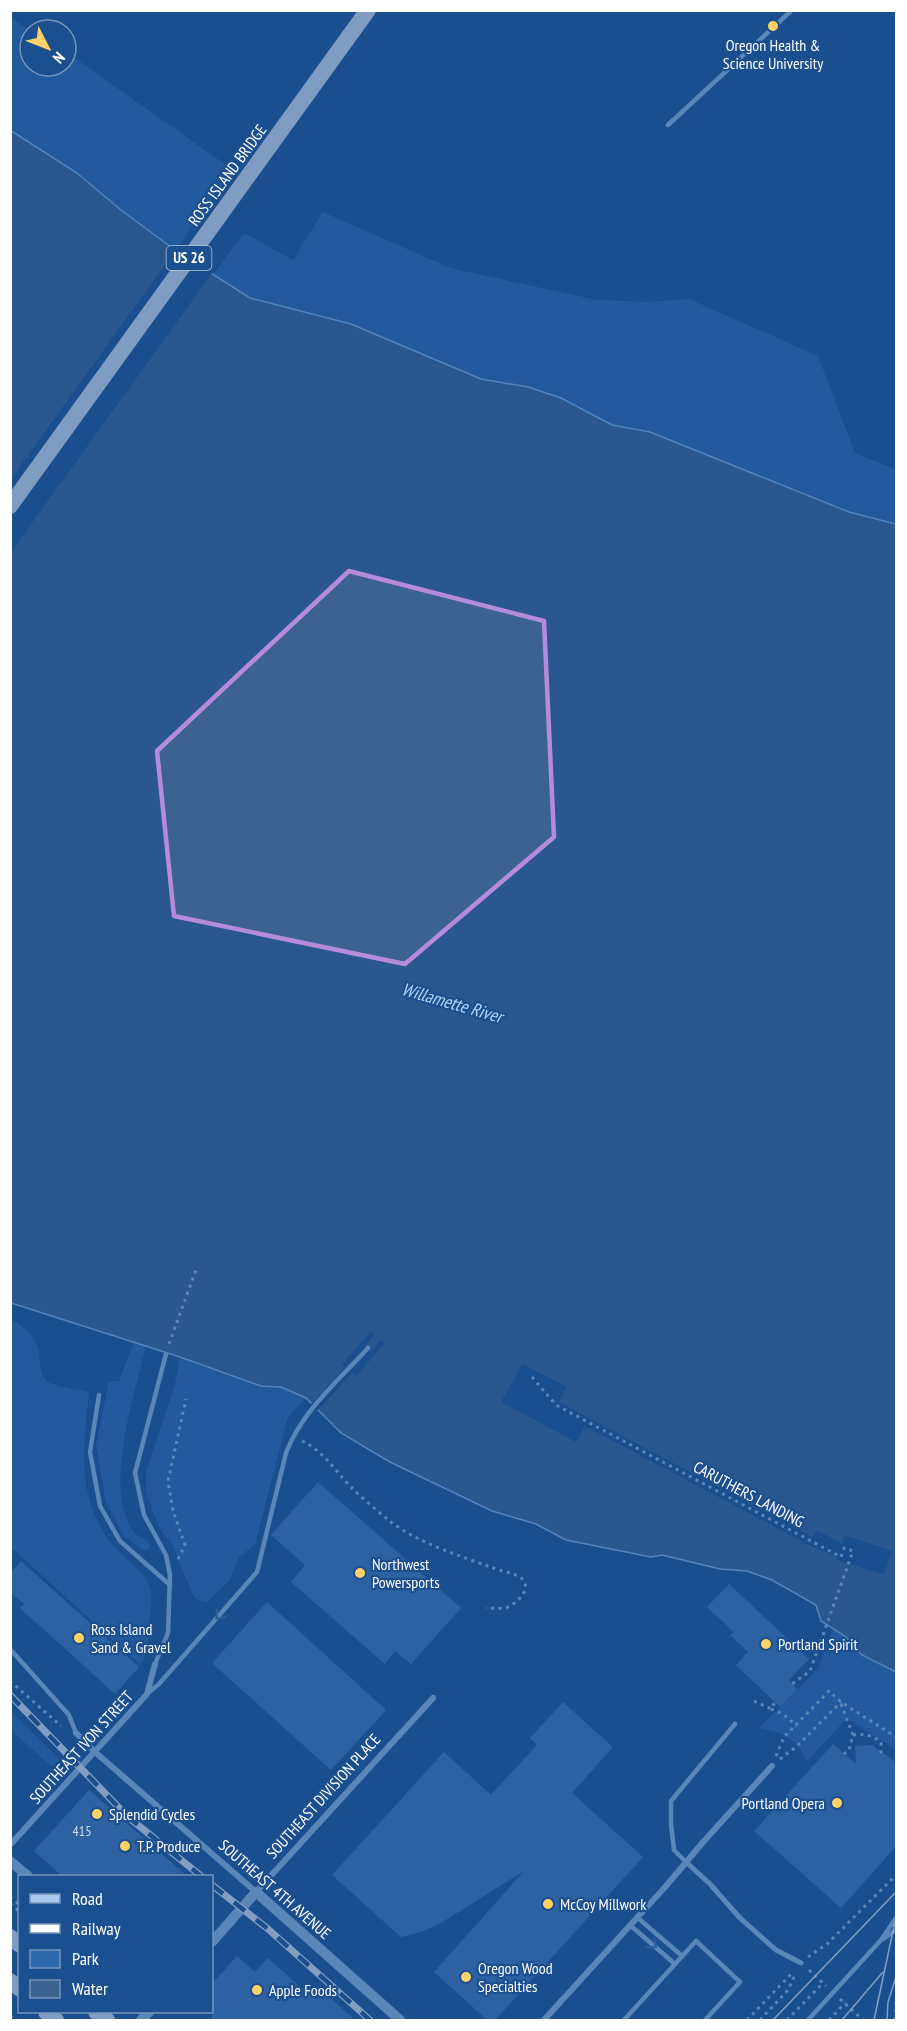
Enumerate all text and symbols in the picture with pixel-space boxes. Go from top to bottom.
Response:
north arrow [18,18,78,78]
marker: Oregon Health & Science University [766,19,780,33]
place label: Oregon Health & Science University [723,35,823,73]
text: N [49,48,69,68]
street label: ROSS ISLAND BRIDGE [184,120,271,230]
road number: US 26 [166,246,212,270]
water label: Willamette River [399,977,508,1029]
street label: CARUTHERS LANDING [690,1456,808,1532]
place label: Northwest Powersports [372,1554,440,1592]
marker: Northwest Powersports [353,1566,367,1580]
one-way arrow [215,1609,226,1620]
place label: Ross Island Sand & Gravel [91,1619,171,1657]
marker: Ross Island Sand & Gravel [72,1631,86,1645]
place label: Portland Spirit [778,1634,858,1654]
marker: Portland Spirit [759,1637,773,1651]
street label: SOUTHEAST IVON STREET [25,1686,137,1808]
street label: SOUTHEAST DIVISION PLACE [262,1729,384,1863]
place label: Portland Opera [742,1793,825,1813]
marker: Portland Opera [830,1796,844,1810]
place label: Splendid Cycles [109,1804,195,1824]
marker: Splendid Cycles [90,1807,104,1821]
house number: 415 [73,1822,91,1840]
street label: SOUTHEAST 4TH AVENUE [215,1835,335,1943]
place label: T.P. Produce [137,1836,200,1856]
marker: T.P. Produce [118,1839,132,1853]
legend [18,1875,213,2013]
text: Road [72,1887,103,1910]
place label: McCoy Millwork [560,1894,647,1914]
marker: McCoy Millwork [541,1897,555,1911]
text: Railway [72,1917,121,1940]
one-way arrow [646,1938,657,1949]
text: Park [72,1947,99,1970]
place label: Oregon Wood Specialties [478,1958,553,1996]
marker: Oregon Wood Specialties [459,1970,473,1984]
text: Water [72,1977,108,2000]
place label: Apple Foods [269,1980,337,2000]
marker: Apple Foods [250,1983,264,1997]

